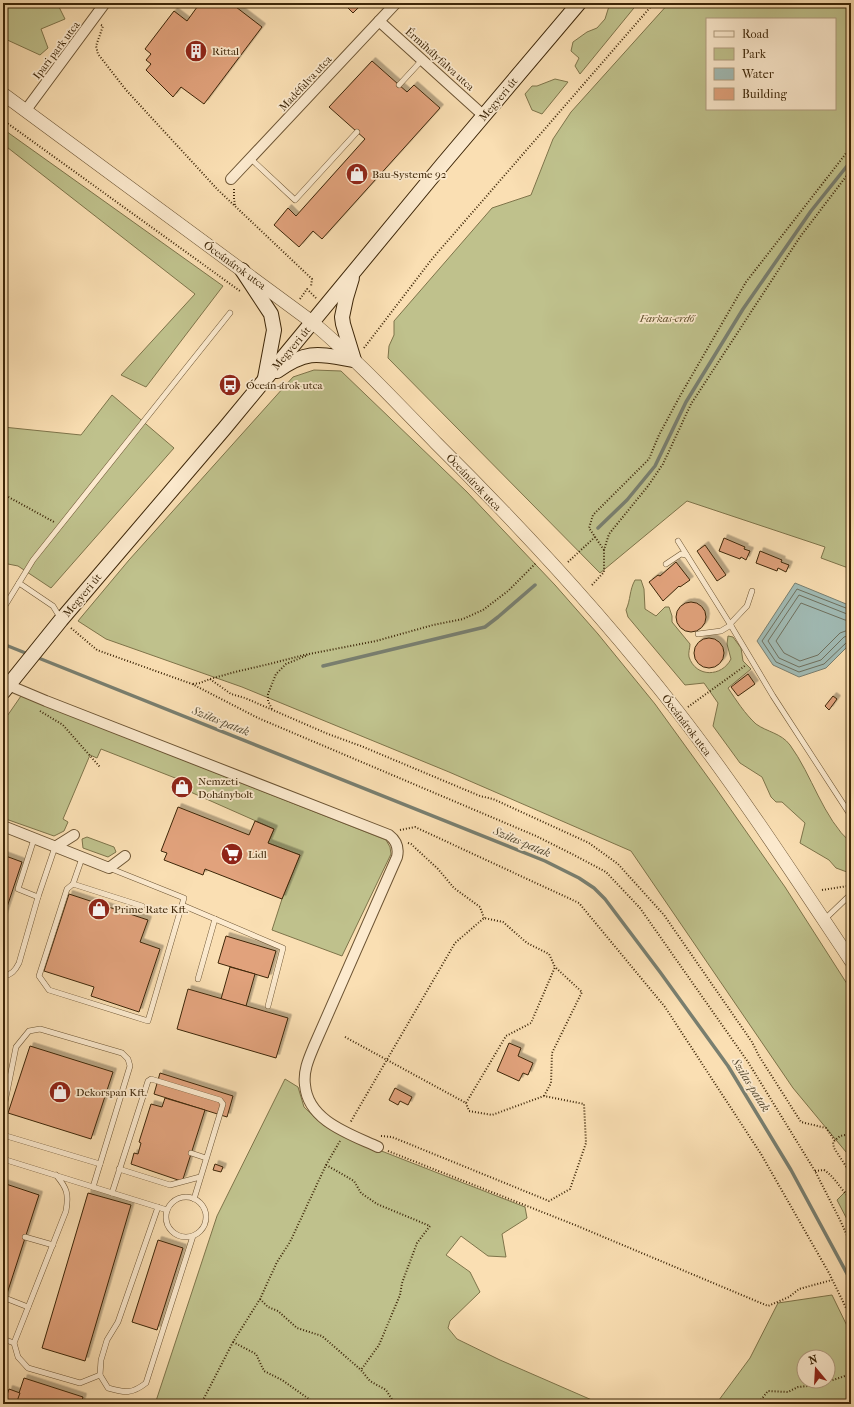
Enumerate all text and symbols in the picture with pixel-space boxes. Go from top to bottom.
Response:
street label: Ipari park utca [30,18,83,82]
legend [706,18,836,110]
street label: Érmihályfalva utca [403,25,477,94]
text: Road [742,27,769,41]
building icon: Rittal [183,38,209,64]
place label: Rittal [212,45,239,58]
text: Park [742,47,767,61]
street label: Madéfalva utca [276,52,335,114]
text: Water [741,67,775,81]
street label: Megyeri út [476,75,520,124]
text: Building [742,87,787,101]
shop icon: Bau-Systeme 92 [344,161,370,187]
place label: Bau-Systeme 92 [372,168,447,181]
street label: Óceánárok utca [201,238,269,293]
park label: Farkas-erdő [639,312,697,325]
street label: Megyeri út [269,324,313,373]
bus stop icon: Óceán-árok utca [217,372,243,398]
place label: Óceán-árok utca [246,379,324,392]
street label: Óceánárok utca [443,451,505,514]
street label: Megyeri út [60,571,104,620]
street label: Óceánárok utca [659,692,715,759]
water label: Szilas-patak [189,703,252,739]
shop icon: Nemzeti Dohánybolt [169,774,195,800]
place label: Nemzeti Dohánybolt [198,775,253,801]
water label: Szilas-patak [490,823,553,860]
supermarket icon: Lidl [219,841,245,867]
place label: Lidl [248,848,267,861]
shop icon: Prime Rate Kft. [86,896,112,922]
place label: Prime Rate Kft. [114,903,188,916]
water label: Szilas-patak [728,1055,773,1115]
shop icon: Dekorspan Kft. [47,1079,73,1105]
place label: Dekorspan Kft. [76,1086,147,1099]
north arrow [796,1349,836,1389]
text: N [807,1352,820,1367]

